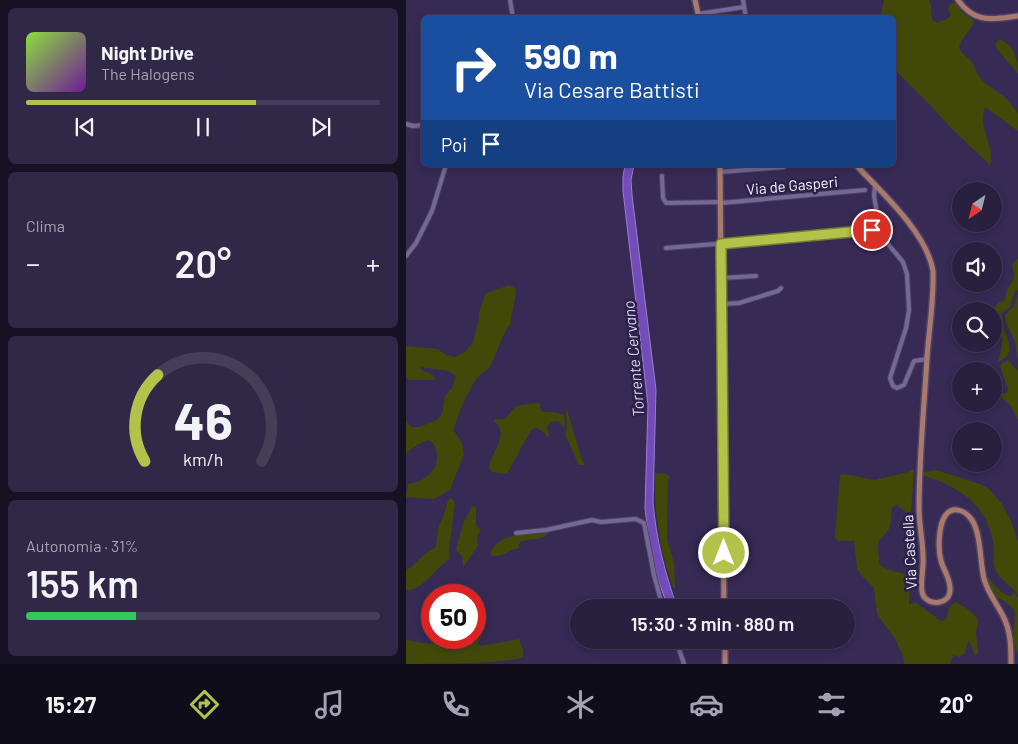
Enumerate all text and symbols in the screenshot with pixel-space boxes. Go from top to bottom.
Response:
text: 590 m [524,34,618,76]
icon: right [441,35,506,100]
text: Night Drive [101,41,194,64]
text: The Halogens [101,64,195,83]
text: Via Cesare Battisti [524,76,700,102]
icon: previous [71,113,99,141]
icon: pause [189,113,217,141]
icon: next [307,113,335,141]
icon: arrive [477,130,505,158]
text: Poi [441,133,467,156]
street label: Via de Gasperi [745,172,839,198]
north arrow [952,182,1002,232]
map controls [952,182,1002,472]
pin [851,209,893,251]
text: Clima [26,216,65,235]
icon: arrive [858,216,886,244]
text: 20° [175,240,231,286]
button: sound [952,242,1002,292]
text: − [26,246,40,280]
text: + [366,246,380,280]
water label: Torrente Cervano [618,300,648,418]
button: search [952,302,1002,352]
button: + [952,362,1002,412]
text: 46 [173,388,233,450]
button: − [952,422,1002,472]
text: km/h [183,448,223,470]
street label: Via Castella [898,514,920,590]
position arrow [697,526,749,578]
text: Autonomia · 31% [26,536,138,555]
text: 155 km [26,560,139,606]
speed limit sign: 50 [421,584,486,649]
text: 15:30 · 3 min · 880 m [631,612,794,635]
icon: directions [187,687,222,722]
icon: music [312,687,347,722]
icon: phone [438,687,473,722]
icon: climate [563,687,598,722]
icon: car [689,687,724,722]
icon: filters [814,687,849,722]
text: 15:27 [45,691,96,717]
text: 20° [940,691,973,717]

